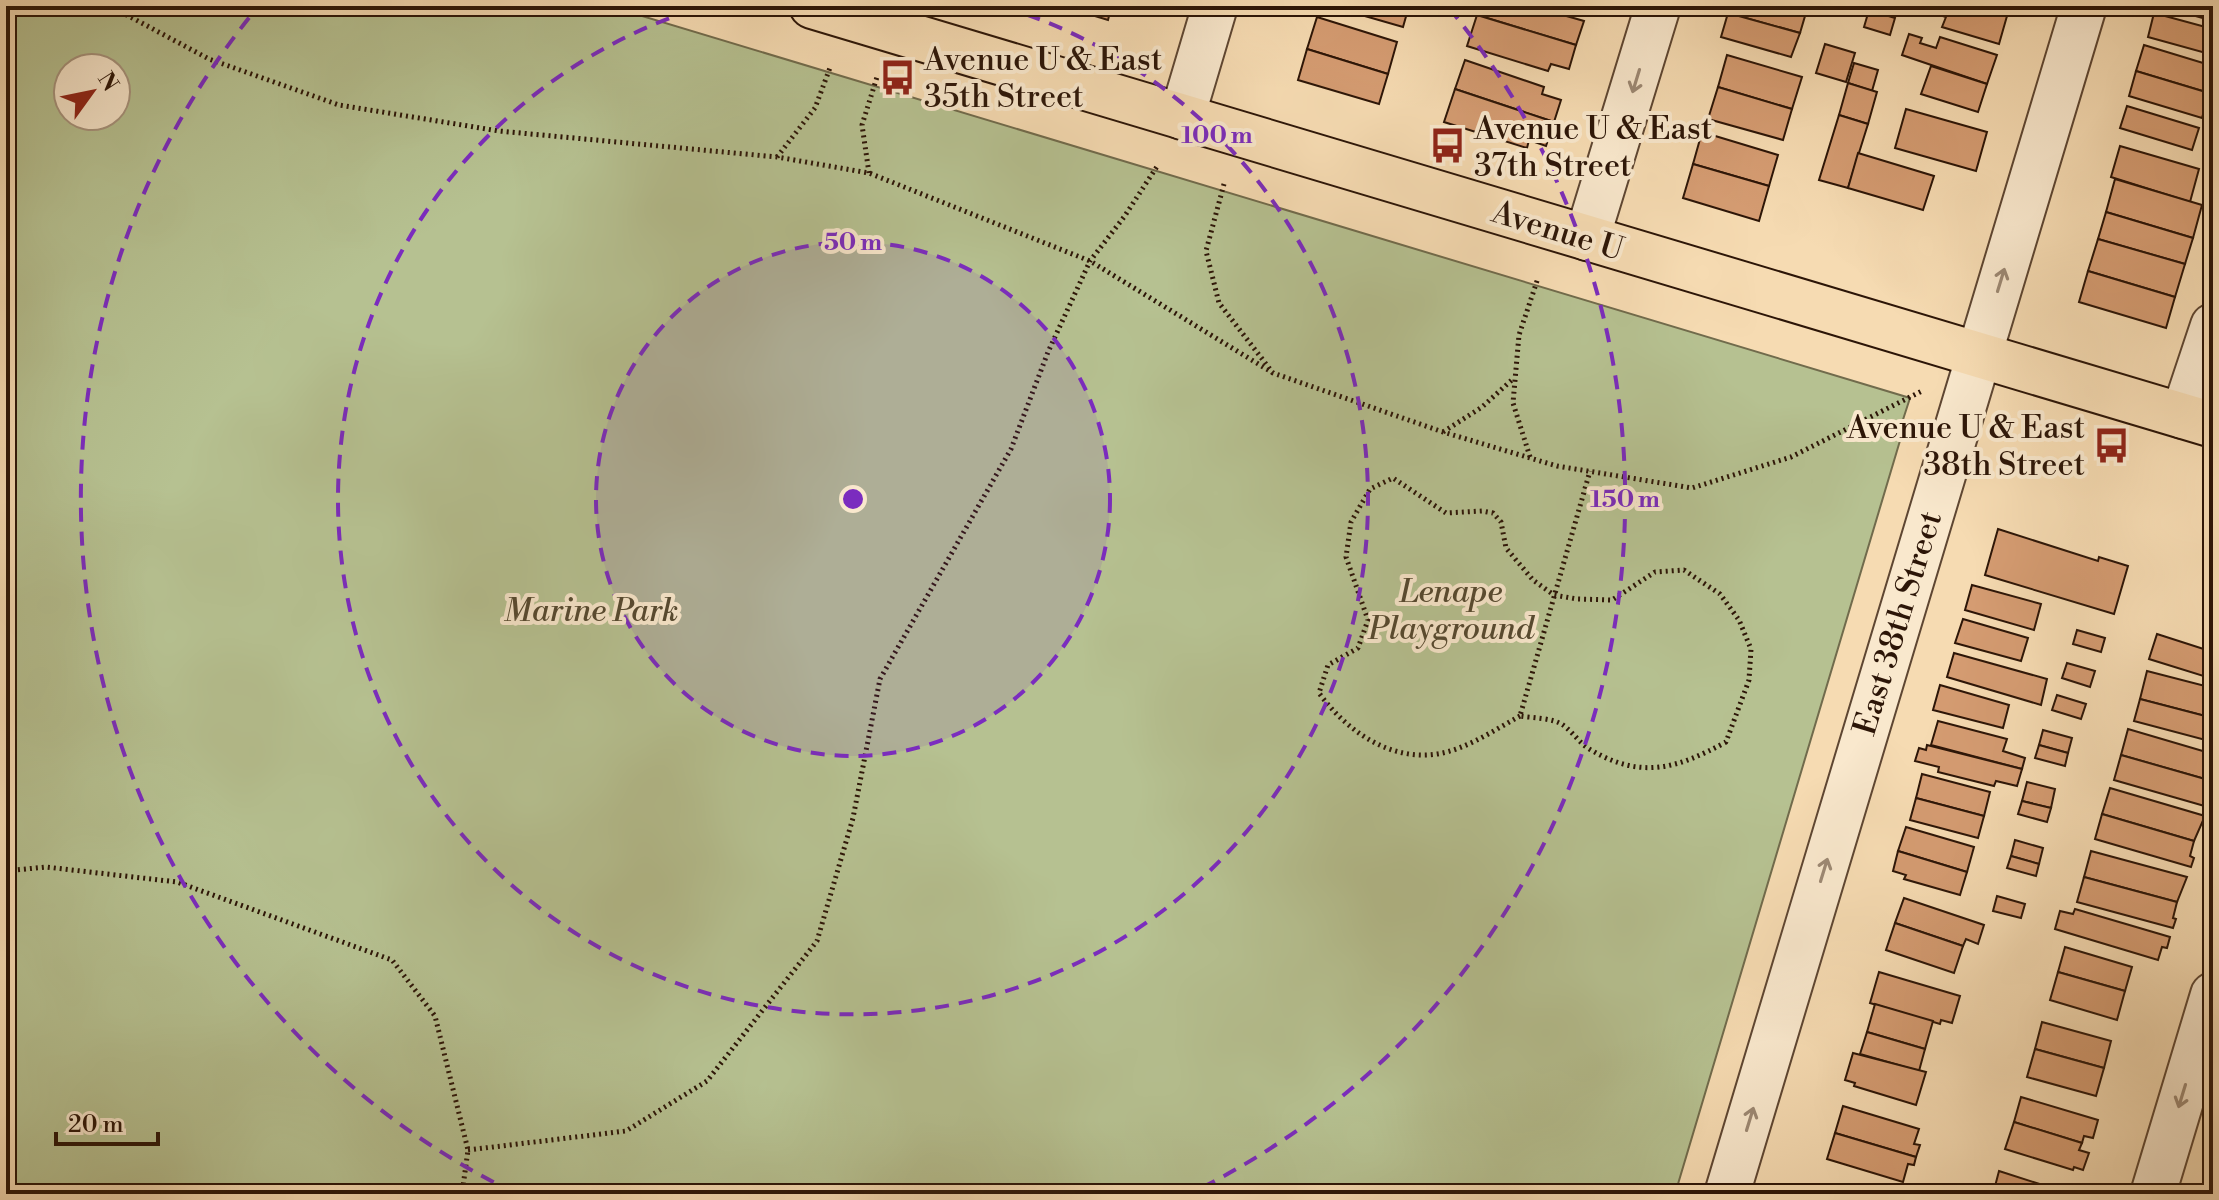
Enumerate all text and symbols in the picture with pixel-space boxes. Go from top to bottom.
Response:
place label: Avenue U & East 35th Street [923,40,1162,117]
north arrow [52,52,132,132]
bus stop icon: Avenue U & East 35th Street [879,58,917,96]
text: N [91,67,124,97]
one-way arrow [1628,67,1643,93]
place label: Avenue U & East 37th Street [1473,109,1712,186]
text: 100 m [1181,121,1253,151]
bus stop icon: Avenue U & East 37th Street [1429,127,1467,165]
street label: Avenue U [1486,192,1629,270]
text: 50 m [824,228,882,258]
one-way arrow [1994,268,2009,294]
place label: Avenue U & East 38th Street [1846,408,2085,485]
bus stop icon: Avenue U & East 38th Street [2092,426,2130,464]
centre of rings [839,485,867,513]
text: 150 m [1590,485,1660,515]
street label: East 38th Street [1845,506,1951,740]
park label: Lenape Playground [1367,572,1536,649]
park label: Marine Park [504,591,678,631]
one-way arrow [1818,858,1832,883]
one-way arrow [2174,1083,2189,1109]
scale bar [56,1096,158,1146]
one-way arrow [1743,1107,1758,1133]
text: 20 m [68,1110,124,1140]

